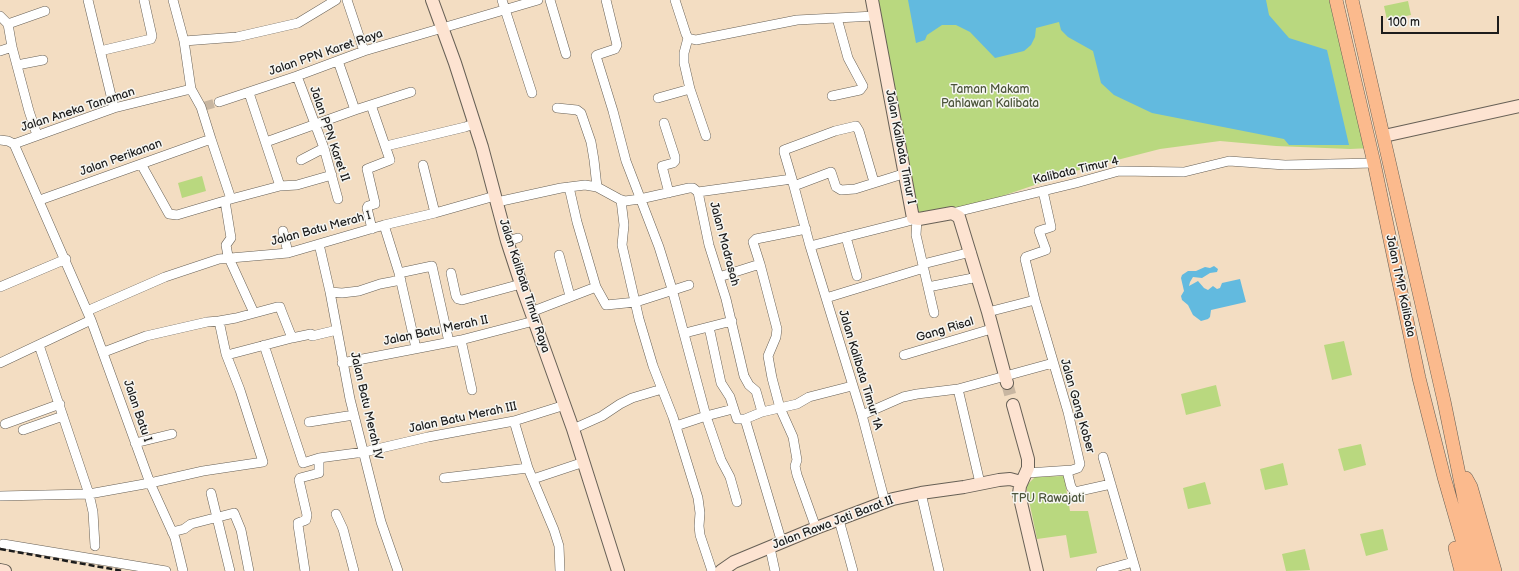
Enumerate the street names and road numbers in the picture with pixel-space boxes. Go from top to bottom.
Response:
street label: Jalan PPN Karet Raya [267,27,385,79]
street label: Jalan Aneka Tanaman [19,85,137,135]
street label: Jalan PPN Karet II [306,85,352,183]
street label: Jalan Kalibata Timur I [882,89,918,205]
street label: Jalan Perikanan [78,136,164,180]
street label: Kalibata Timur 4 [1032,154,1120,188]
street label: Jalan Madrasah [706,200,742,288]
street label: Jalan Batu Merah I [270,209,372,249]
street label: Jalan Kalibata Timur Raya [496,217,552,355]
street label: Jalan TMP Kalibata [1382,234,1418,338]
street label: Jalan Kalibata Timur 1A [835,308,885,432]
street label: Jalan Batu Merah II [382,313,490,349]
street label: Gang Risal [914,314,976,346]
street label: Jalan Batu Merah IV [347,351,385,461]
street label: Jalan Gang Kober [1057,357,1097,455]
street label: Jalan Batu I [120,378,154,444]
street label: Jalan Batu Merah III [408,400,518,436]
street label: Jalan Rawa Jati Barat II [771,493,895,553]

